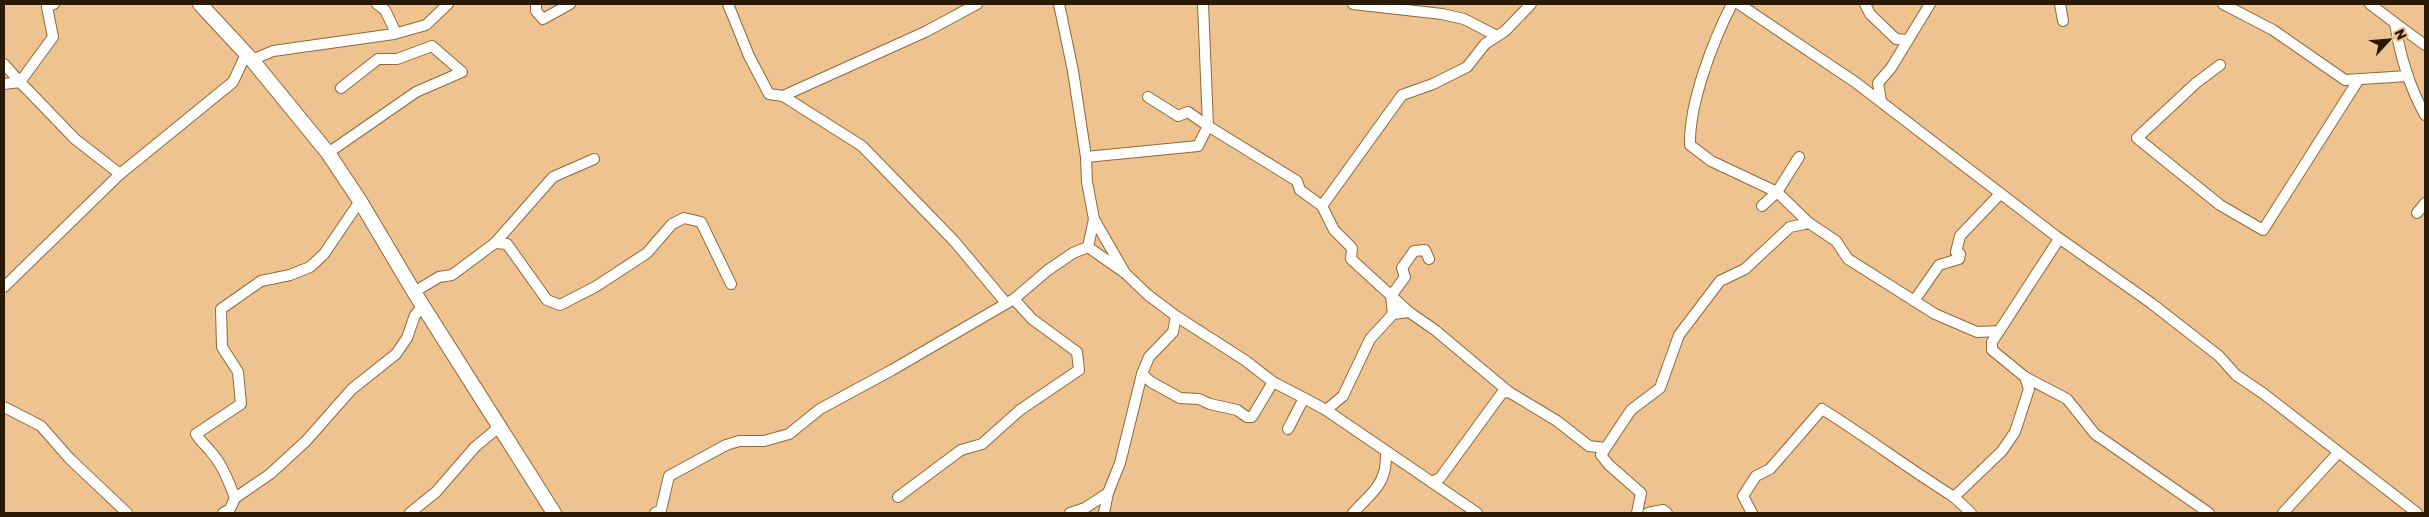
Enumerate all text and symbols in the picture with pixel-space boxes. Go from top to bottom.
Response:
north arrow [2364,15,2414,65]
text: N [2390,26,2410,43]

